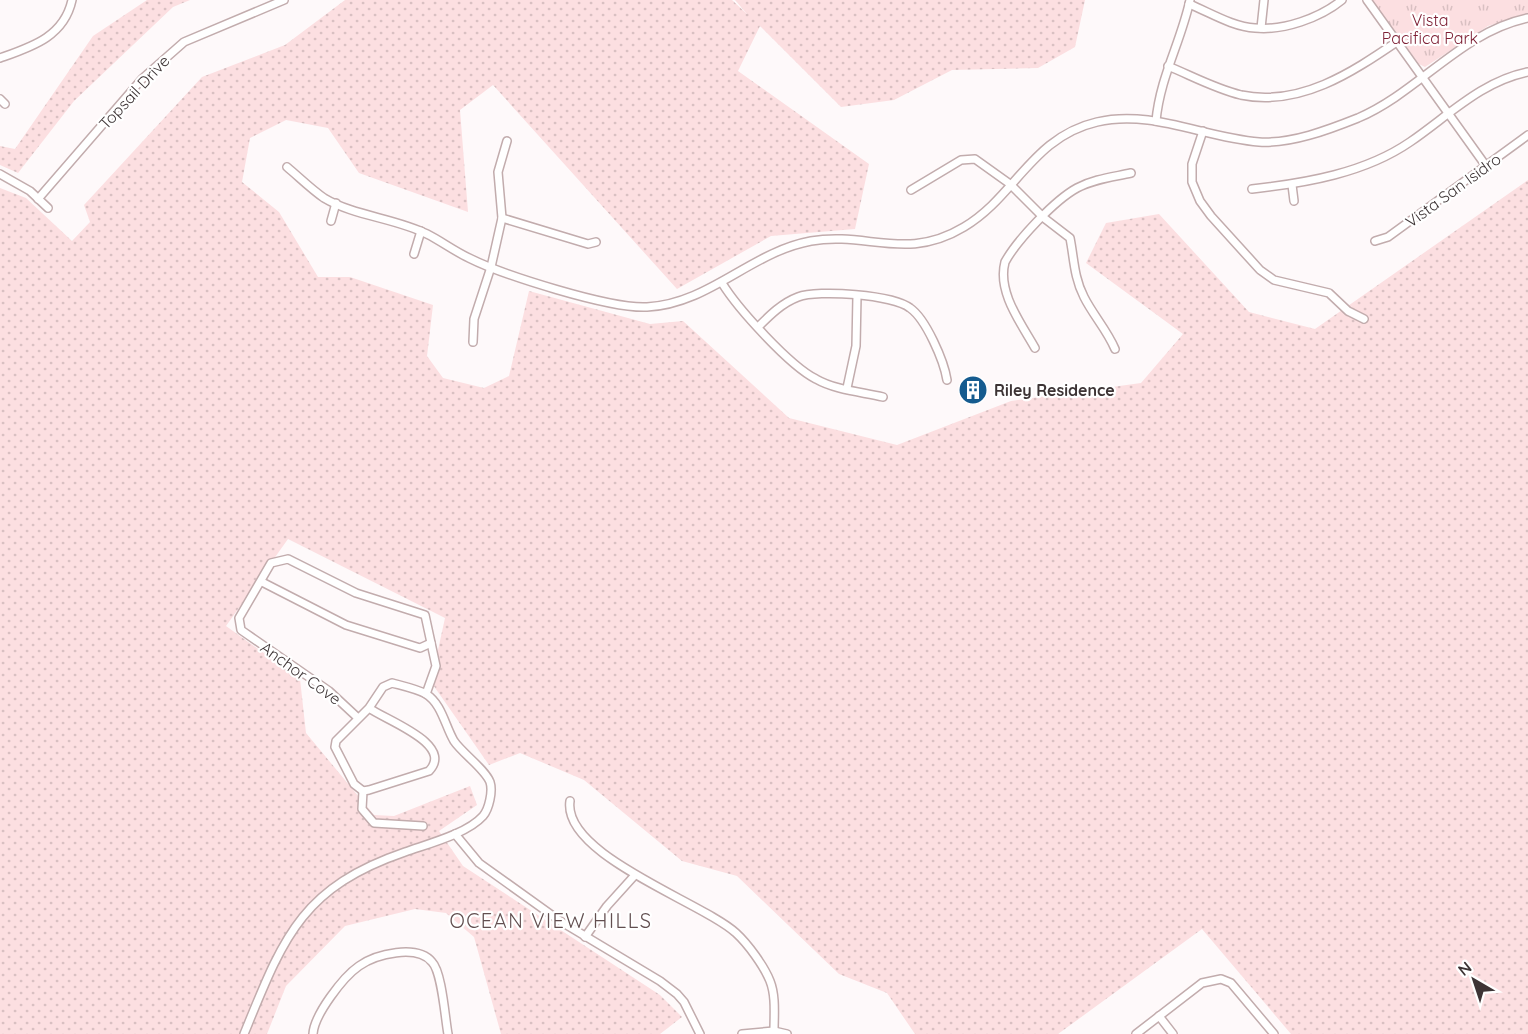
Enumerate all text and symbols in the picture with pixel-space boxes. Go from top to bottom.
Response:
park label: Vista Pacifica Park [1382,10,1478,48]
street label: Topsail Drive [94,51,174,133]
street label: Vista San Isidro [1401,149,1505,231]
building icon: Riley Residence [957,374,989,406]
place label: Riley Residence [994,380,1115,400]
street label: Anchor Cove [257,637,345,709]
district label: OCEAN VIEW HILLS [449,908,653,933]
north arrow [1444,950,1504,1010]
text: N [1454,957,1475,980]

